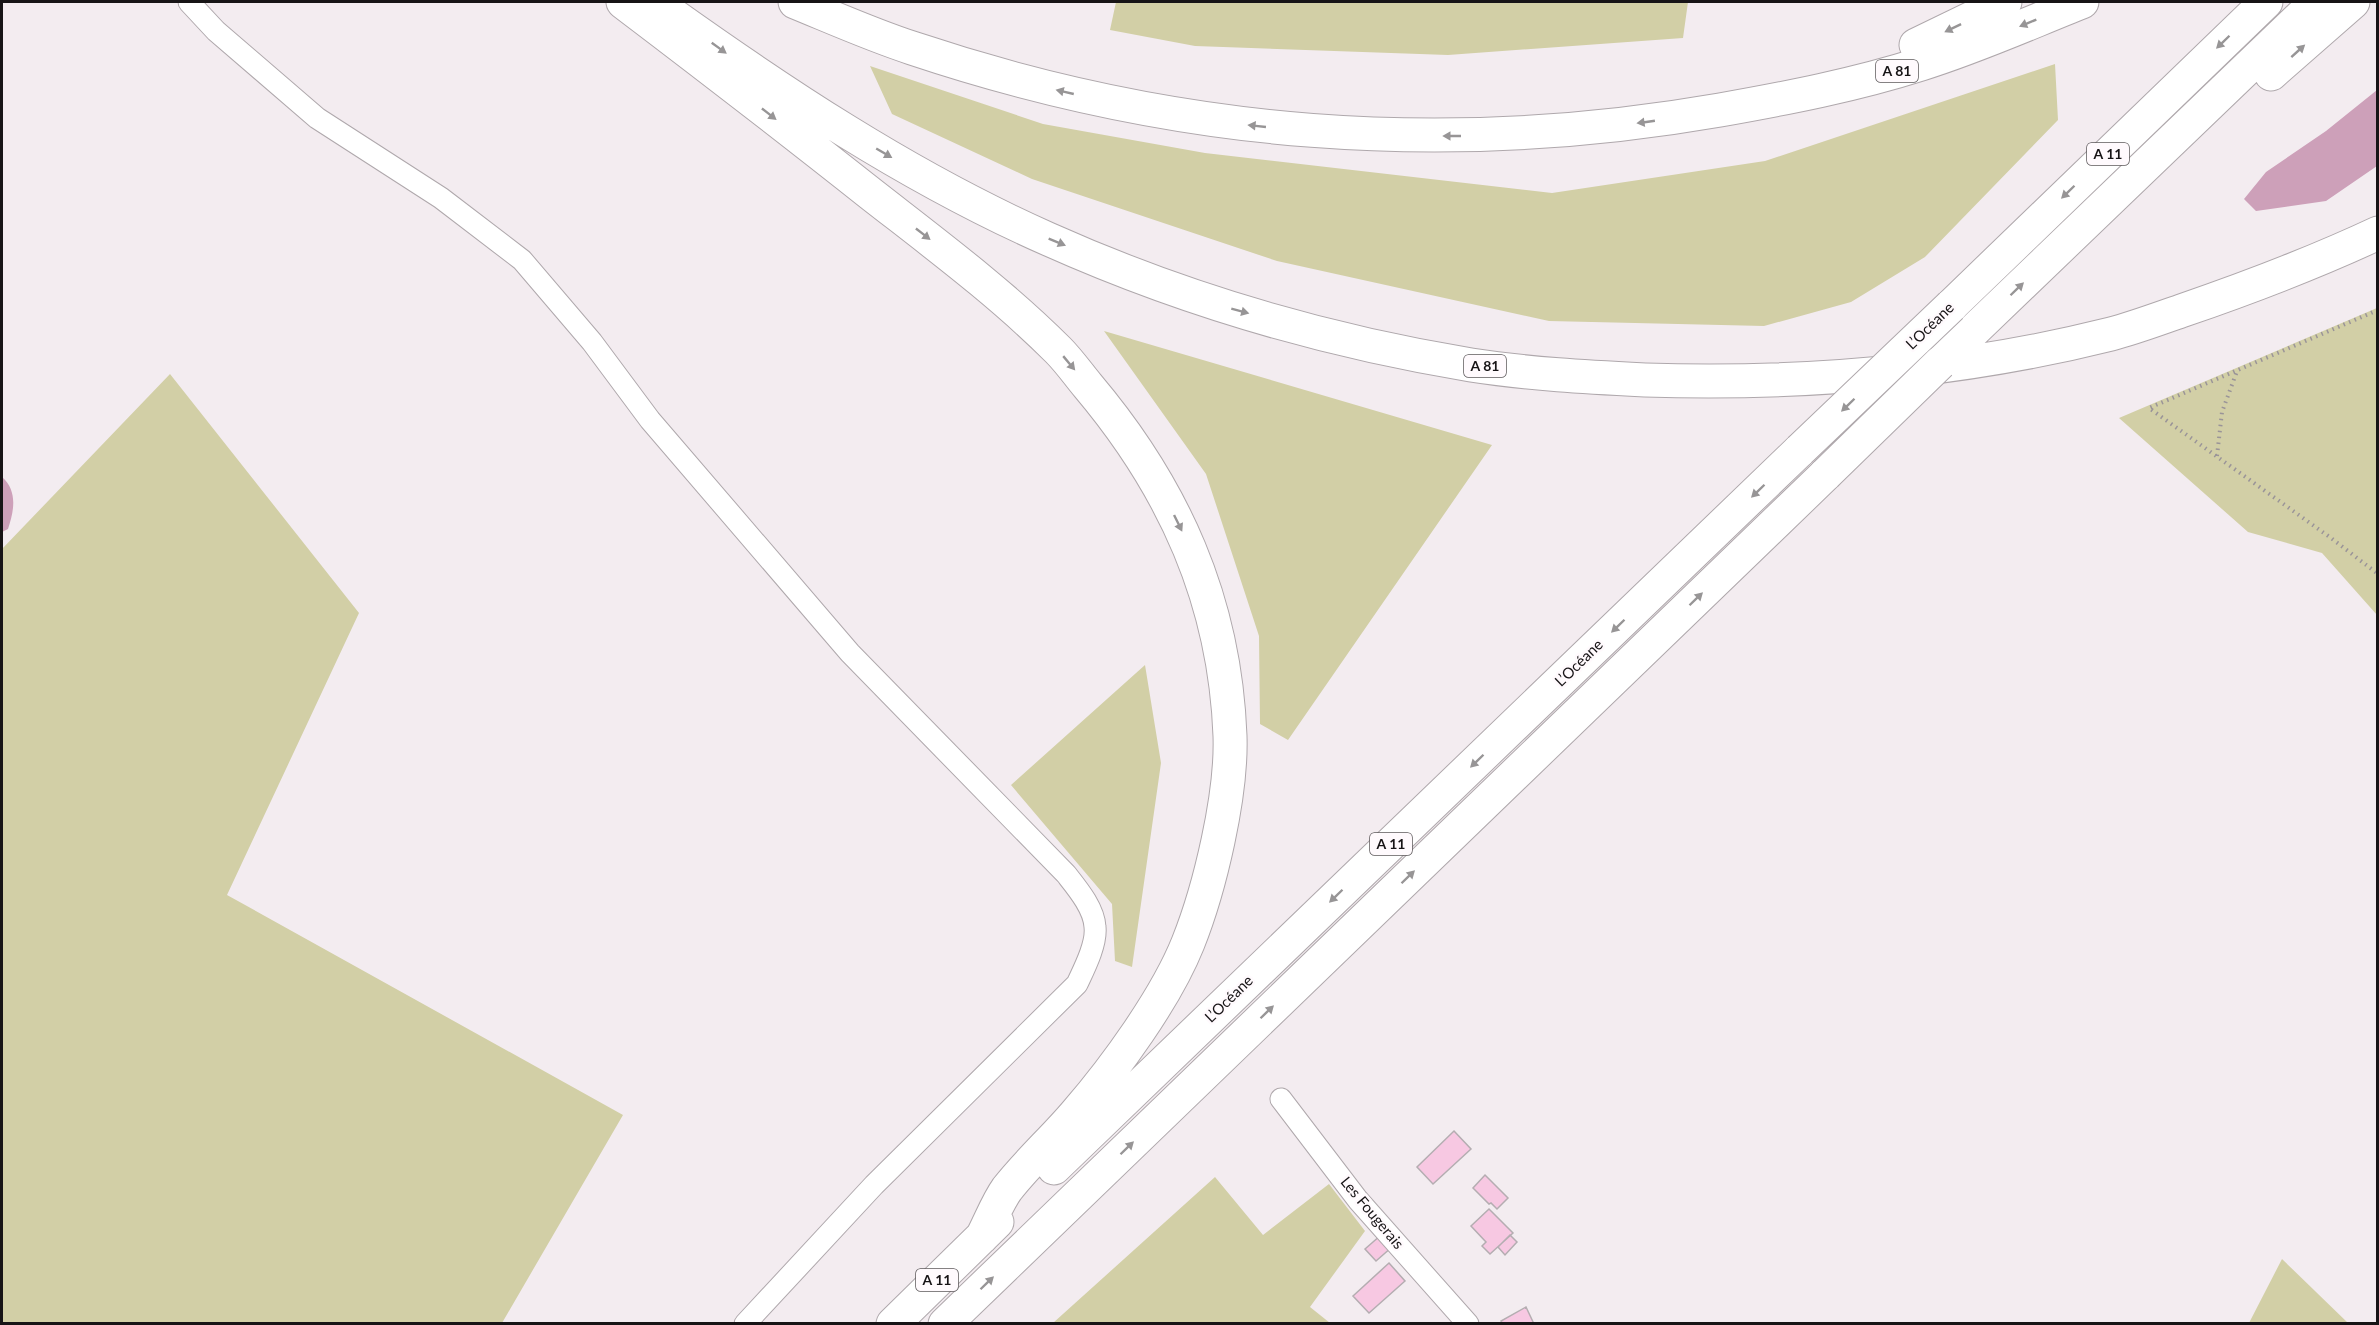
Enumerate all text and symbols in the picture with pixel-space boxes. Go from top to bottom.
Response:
one-way arrow [2019,19,2037,28]
one-way arrow [1944,23,1962,33]
one-way arrow [2216,35,2231,49]
one-way arrow [711,42,727,54]
one-way arrow [2290,44,2305,58]
road number: A 81 [1876,60,1918,82]
one-way arrow [1056,87,1074,97]
one-way arrow [761,108,777,120]
one-way arrow [1636,118,1655,127]
one-way arrow [1248,121,1267,131]
one-way arrow [1442,131,1461,141]
road number: A 11 [2087,143,2129,165]
one-way arrow [876,148,892,159]
one-way arrow [2062,185,2076,199]
one-way arrow [915,228,930,240]
one-way arrow [1048,238,1066,247]
one-way arrow [2009,283,2024,296]
street label: L’Océane [1901,298,1957,353]
one-way arrow [1230,306,1249,316]
one-way arrow [1062,355,1075,371]
road number: A 81 [1464,355,1506,377]
one-way arrow [1841,397,1855,411]
one-way arrow [1751,484,1766,498]
one-way arrow [1173,515,1183,532]
one-way arrow [1688,592,1703,606]
one-way arrow [1610,619,1625,633]
street label: L’Océane [1550,635,1606,690]
one-way arrow [1470,754,1485,767]
road number: A 11 [1370,833,1412,855]
one-way arrow [1400,870,1415,884]
one-way arrow [1330,889,1344,903]
street label: L’Océane [1200,971,1256,1026]
one-way arrow [1260,1005,1275,1019]
one-way arrow [1120,1141,1134,1155]
street label: Les Fougerais [1337,1173,1408,1252]
road number: A 11 [916,1269,958,1291]
one-way arrow [979,1276,994,1290]

